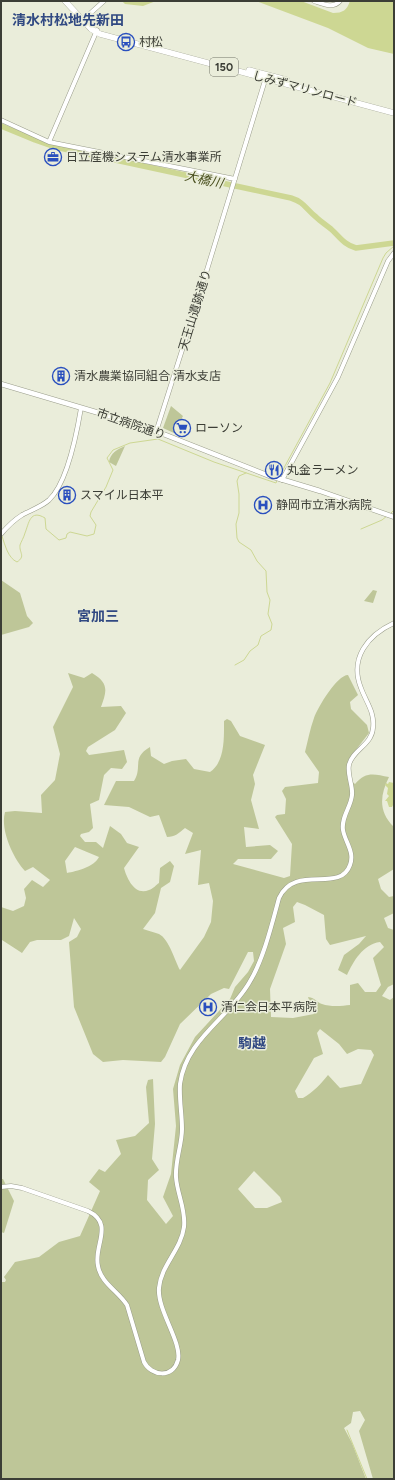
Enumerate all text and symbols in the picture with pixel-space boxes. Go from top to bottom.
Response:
district label: 清水村松地先新田 [12,12,124,29]
bus stop icon: 村松 [116,32,136,52]
place label: 村松 [139,35,163,49]
road number: 150 [210,58,238,76]
street label: しみずマリンロード [251,68,359,110]
office icon: 日立産機システム清水事業所 [43,147,63,167]
place label: 日立産機システム清水事業所 [66,150,222,164]
water label: 大橋川 [183,168,226,191]
street label: 天王山遺跡通り [176,268,214,352]
building icon: 清水農業協同組合 清水支店 [51,366,71,386]
place label: 清水農業協同組合 清水支店 [74,369,221,383]
street label: 市立病院通り [95,406,167,442]
supermarket icon: ローソン [172,418,192,438]
place label: ローソン [195,421,243,435]
restaurant icon: 丸金ラーメン [264,460,284,480]
place label: 丸金ラーメン [287,463,359,477]
building icon: スマイル日本平 [57,485,77,505]
place label: スマイル日本平 [80,488,164,502]
hospital icon: 静岡市立清水病院 [253,495,273,515]
place label: 静岡市立清水病院 [276,498,372,512]
district label: 宮加三 [77,608,119,625]
hospital icon: 清仁会日本平病院 [198,997,218,1017]
place label: 清仁会日本平病院 [221,1000,317,1014]
district label: 駒越 [238,1035,266,1052]

